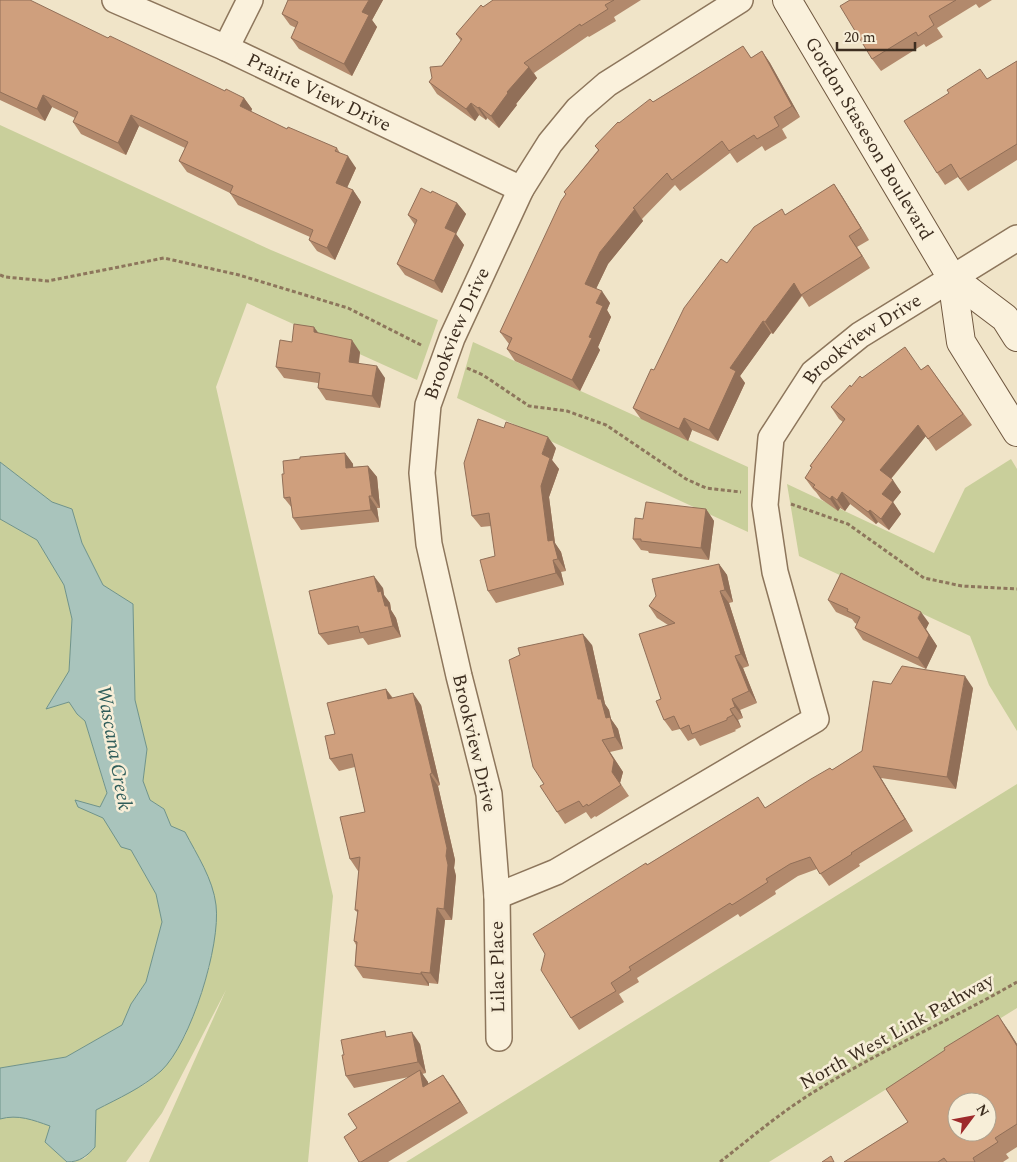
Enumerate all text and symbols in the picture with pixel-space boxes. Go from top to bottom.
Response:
scale bar [837,20,914,52]
text: 20 m [844,26,876,49]
street label: Gordon Staseson Boulevard [797,31,941,246]
street label: Prairie View Drive [242,45,396,139]
street label: Brookview Drive [416,263,497,404]
street label: Brookview Drive [795,286,927,390]
street label: Brookview Drive [444,671,504,815]
water label: Wascana Creek [88,683,140,813]
street label: Lilac Place [483,921,513,1013]
street label: North West Link Pathway [795,966,1000,1098]
north arrow [947,1092,997,1142]
text: N [971,1100,995,1121]

